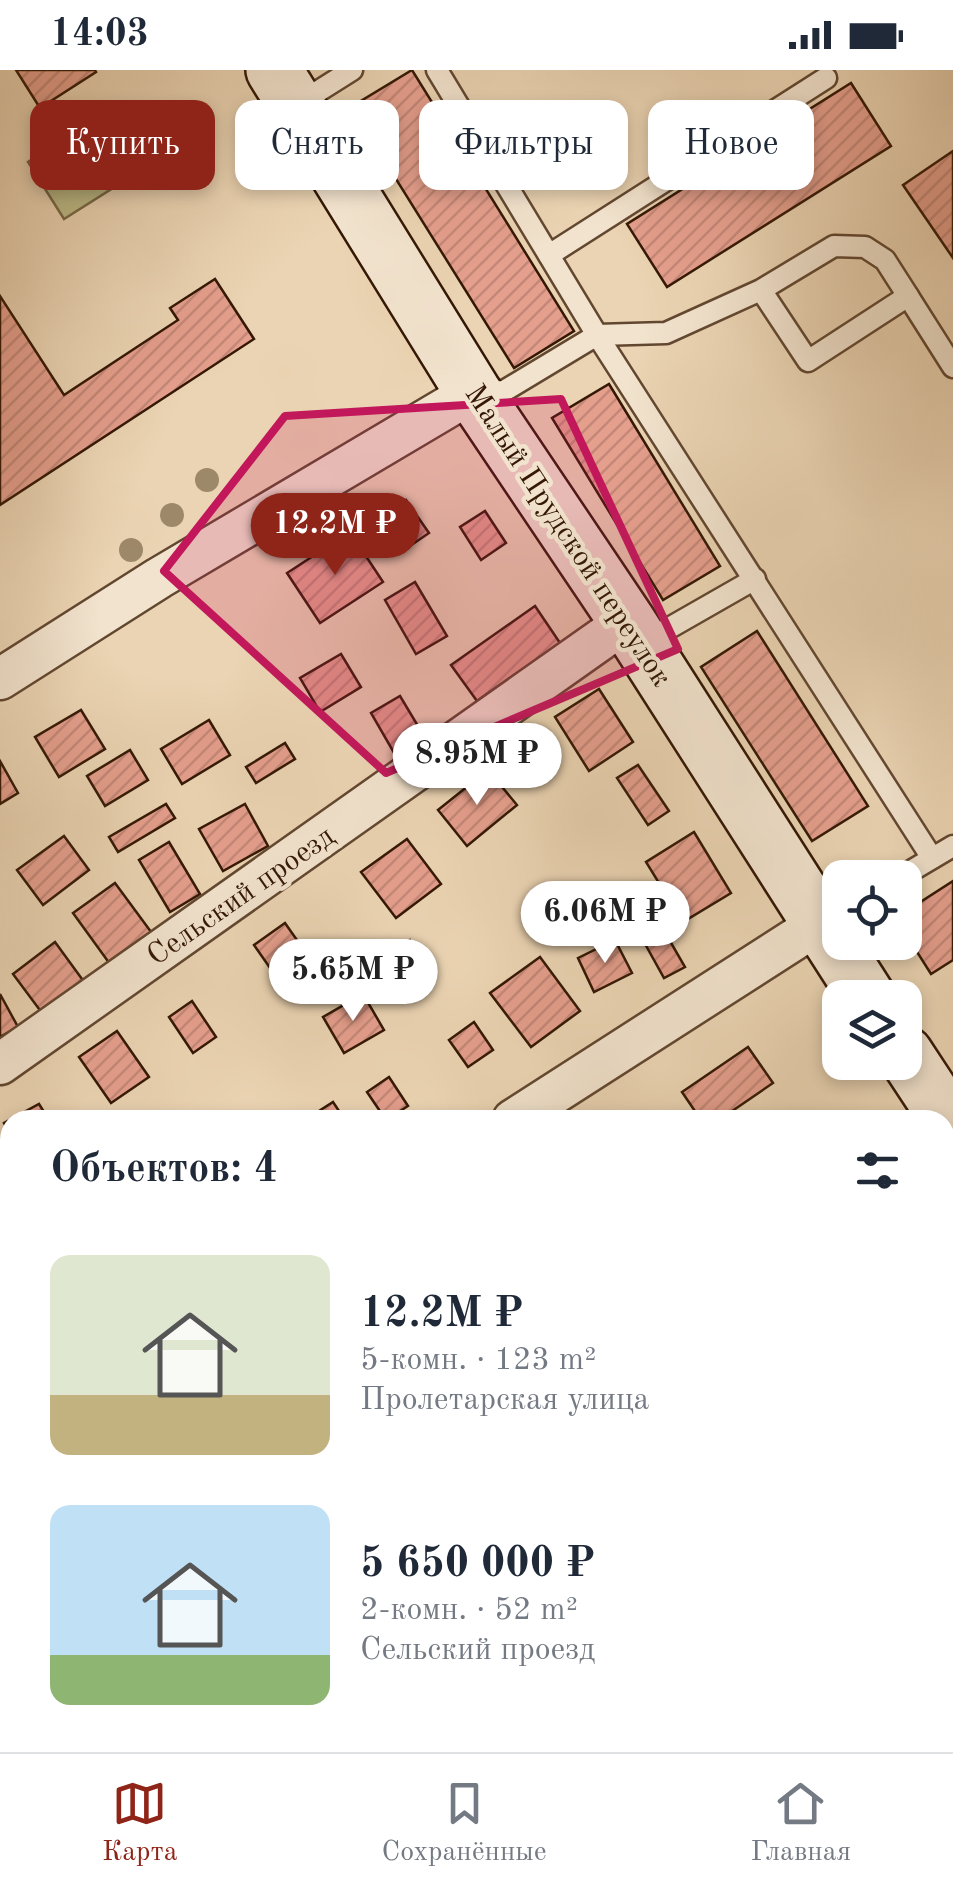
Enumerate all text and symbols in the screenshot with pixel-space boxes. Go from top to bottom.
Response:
text: 14:03 [50,16,149,54]
chip: Купить [30,100,215,190]
chip: Снять [235,100,399,190]
chip: Фильтры [419,100,628,190]
chip: Новое [648,100,814,190]
street label: Малый Прудской переулок [458,380,676,693]
pin: 12.2M ₽ [243,493,427,578]
text: 12.2M ₽ [273,509,397,541]
pin: 8.95M ₽ [385,723,569,808]
text: 8.95M ₽ [415,739,539,771]
street label: Сельский проезд [142,821,340,972]
map controls [822,860,922,1080]
button: locate [822,860,922,960]
pin: 6.06M ₽ [513,881,697,966]
text: 6.06M ₽ [543,897,667,929]
pin: 5.65M ₽ [261,939,445,1024]
text: 5.65M ₽ [291,955,415,987]
button: layers [822,980,922,1080]
icon: filters [850,1143,905,1198]
text: Объектов: 4 [50,1149,278,1191]
text: 12.2M ₽ [360,1294,523,1336]
icon: home [130,1295,250,1415]
text: 5-комн. · 123 m² [360,1345,596,1377]
text: Пролетарская улица [360,1385,649,1417]
text: 5 650 000 ₽ [360,1544,595,1586]
icon: home [130,1545,250,1665]
text: 2-комн. · 52 m² [360,1595,578,1627]
text: Сельский проезд [360,1635,595,1667]
tab: Карта [102,1776,178,1871]
tab: Сохранённые [381,1776,547,1871]
tab: Главная [750,1776,851,1871]

